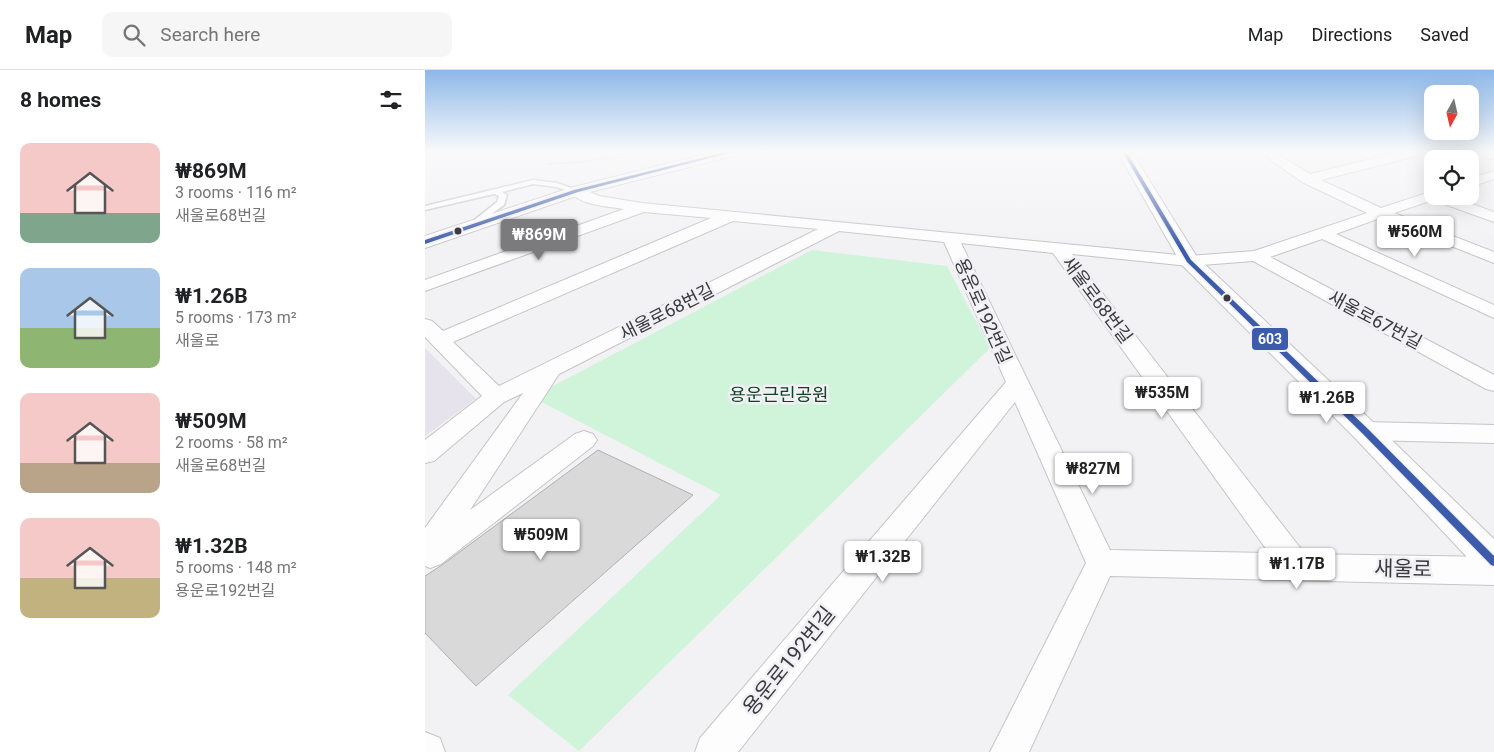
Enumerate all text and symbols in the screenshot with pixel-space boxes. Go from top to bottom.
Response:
search box [102,12,452,57]
text: Map [25,21,72,49]
icon: search [120,21,148,49]
text: Search here [160,23,260,46]
text: Map [1248,24,1283,45]
text: Directions [1311,24,1392,45]
text: Saved [1420,24,1469,45]
north arrow [1424,85,1479,140]
map controls [1424,85,1479,205]
icon: filters [377,86,405,114]
text: 8 homes [20,88,101,112]
button: locate [1424,150,1479,205]
text: ₩869M [175,159,247,183]
icon: home [60,163,120,223]
text: 3 rooms · 116 m² [175,183,297,202]
text: 새울로68번길 [175,206,267,225]
pin: ₩560M [1380,216,1450,258]
pin: ₩869M [504,218,574,261]
text: ₩560M [1388,222,1442,241]
text: ₩869M [512,225,566,244]
unlabelled marker [453,226,463,236]
street label: 새울로68번길 [1058,252,1137,347]
street label: 용운로192번길 [951,255,1016,367]
street label: 새울로68번길 [616,279,717,344]
text: ₩1.26B [175,284,248,308]
street label: 새울로67번길 [1325,286,1426,353]
icon: home [60,288,120,348]
unlabelled marker [1222,293,1232,303]
text: 5 rooms · 173 m² [175,308,297,327]
line badge: 603 [1251,327,1289,351]
text: 새울로 [175,331,219,350]
text: 603 [1258,331,1282,347]
pin: ₩535M [1127,376,1197,419]
pin: ₩1.26B [1286,382,1368,424]
text: ₩535M [1135,383,1189,402]
park label: 용운근린공원 [729,384,829,405]
text: ₩1.26B [1299,388,1355,407]
text: ₩509M [175,409,247,433]
icon: home [60,413,120,473]
text: 2 rooms · 58 m² [175,433,288,452]
pin: ₩827M [1058,452,1128,495]
text: 새울로68번길 [175,456,267,475]
text: ₩827M [1066,459,1120,478]
pin: ₩509M [506,518,576,561]
text: ₩509M [514,525,568,544]
text: ₩1.32B [175,534,248,558]
icon: home [60,538,120,598]
pin: ₩1.32B [842,540,924,583]
text: ₩1.32B [855,547,911,566]
pin: ₩1.17B [1256,548,1338,590]
text: ₩1.17B [1269,554,1325,573]
street label: 새울로 [1374,556,1432,582]
text: 5 rooms · 148 m² [175,558,297,577]
text: 용운로192번길 [175,581,276,600]
street label: 용운로192번길 [738,602,840,720]

